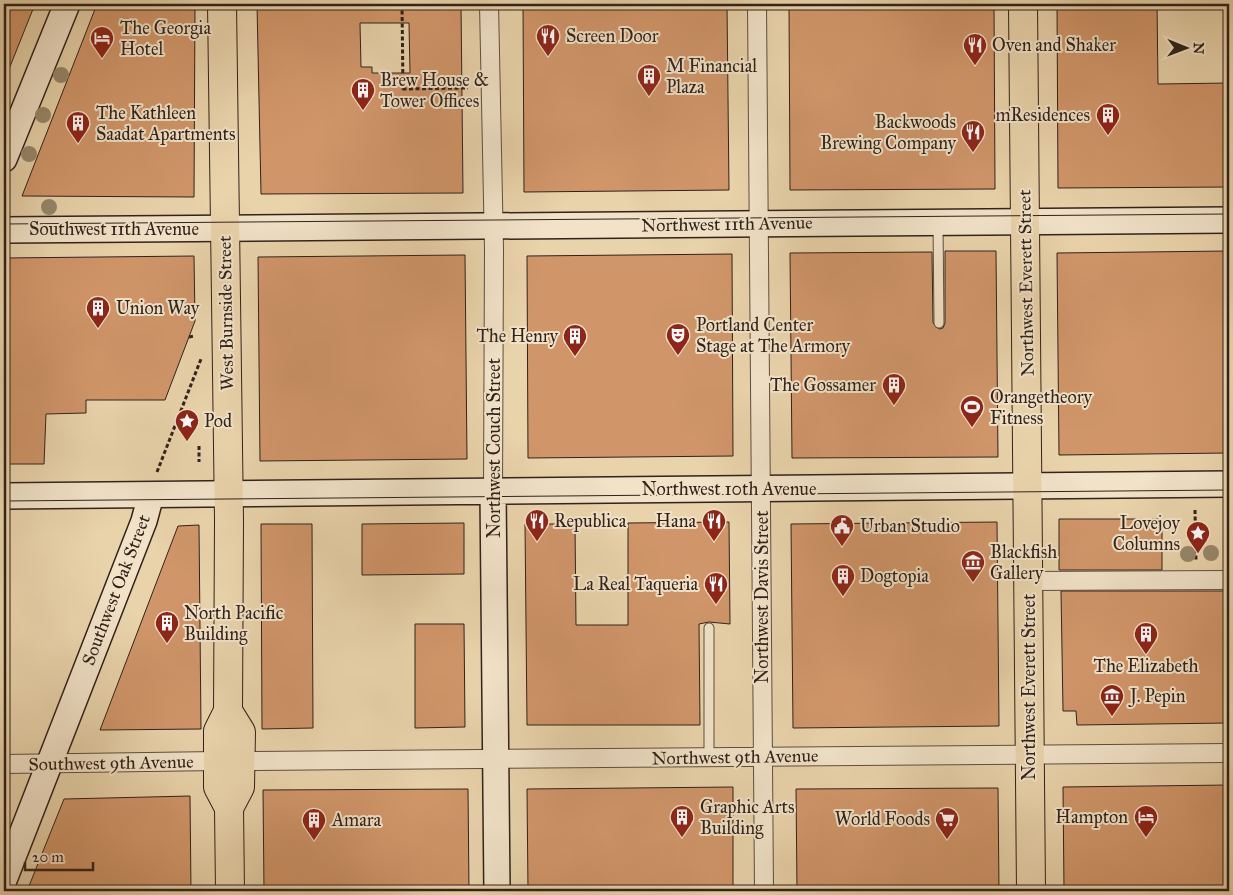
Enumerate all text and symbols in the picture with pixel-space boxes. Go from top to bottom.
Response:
place label: The Georgia Hotel [120,17,212,60]
north arrow [1160,22,1210,72]
restaurant icon: Screen Door [535,23,561,57]
hotel icon: The Georgia Hotel [89,25,115,59]
place label: Screen Door [566,25,659,47]
restaurant icon: Oven and Shaker [962,32,988,66]
place label: Oven and Shaker [992,34,1116,56]
text: N [1190,42,1207,54]
place label: M Financial Plaza [666,55,757,98]
building icon: M Financial Plaza [636,63,662,97]
place label: Brew House & Tower Offices [380,69,489,112]
building icon: Brew House & Tower Offices [350,77,376,111]
place label: The Kathleen Saadat Apartments [96,102,235,145]
building icon: mResidences [1095,102,1121,136]
place label: mResidences [995,104,1090,126]
building icon: The Kathleen Saadat Apartments [65,110,91,144]
place label: Backwoods Brewing Company [820,111,957,155]
restaurant icon: Backwoods Brewing Company [960,119,986,153]
street label: Northwest Everett Street [1013,189,1039,377]
street label: Northwest 11th Avenue [641,212,813,236]
street label: Southwest 11th Avenue [29,218,199,240]
street label: West Burnside Street [214,235,238,391]
building icon: Union Way [85,295,111,329]
place label: Union Way [116,297,200,319]
place label: Portland Center Stage at The Armory [696,314,850,358]
theatre icon: Portland Center Stage at The Armory [665,322,691,356]
building icon: The Henry [562,323,588,357]
place label: The Henry [477,325,559,347]
street label: Northwest Couch Street [483,357,505,538]
building icon: The Gossamer [881,372,907,406]
place label: The Gossamer [770,374,876,396]
place label: Orangetheory Fitness [990,386,1092,429]
sports icon: Orangetheory Fitness [959,394,985,428]
place icon: Pod [174,408,200,442]
place label: Pod [204,410,232,432]
street label: Northwest 10th Avenue [642,478,816,500]
restaurant icon: Republica [524,508,550,542]
restaurant icon: Hana [701,508,727,542]
place label: Republica [554,510,627,532]
place label: Hana [655,510,696,532]
street label: Northwest Davis Street [751,510,773,684]
street label: Southwest Oak Street [77,511,155,668]
place label: Lovejoy Columns [1113,512,1181,555]
public building icon: Urban Studio [829,513,855,547]
place label: Urban Studio [860,515,960,537]
place icon: Lovejoy Columns [1185,520,1211,554]
place label: Blackfish Gallery [990,541,1057,584]
museum icon: Blackfish Gallery [960,549,986,583]
building icon: Dogtopia [830,563,856,597]
place label: Dogtopia [860,565,929,588]
restaurant icon: La Real Taqueria [703,571,729,605]
place label: La Real Taqueria [573,573,698,596]
street label: Northwest Everett Street [1018,593,1040,780]
place label: North Pacific Building [184,602,284,646]
building icon: North Pacific Building [154,610,180,644]
building icon: The Elizabeth [1133,621,1159,655]
place label: The Elizabeth [1094,655,1198,677]
museum icon: J. Pepin [1099,683,1125,717]
place label: J. Pepin [1128,685,1186,708]
street label: Northwest 9th Avenue [651,745,819,769]
street label: Southwest 9th Avenue [28,751,194,775]
place label: Graphic Arts Building [700,796,795,840]
building icon: Graphic Arts Building [669,804,695,838]
hotel icon: Hampton [1133,804,1159,838]
supermarket icon: World Foods [934,806,960,840]
place label: Hampton [1055,806,1128,828]
building icon: Amara [301,807,327,841]
place label: World Foods [835,808,930,830]
place label: Amara [331,809,382,831]
scale bar [25,840,92,872]
text: 20 m [32,848,64,866]

